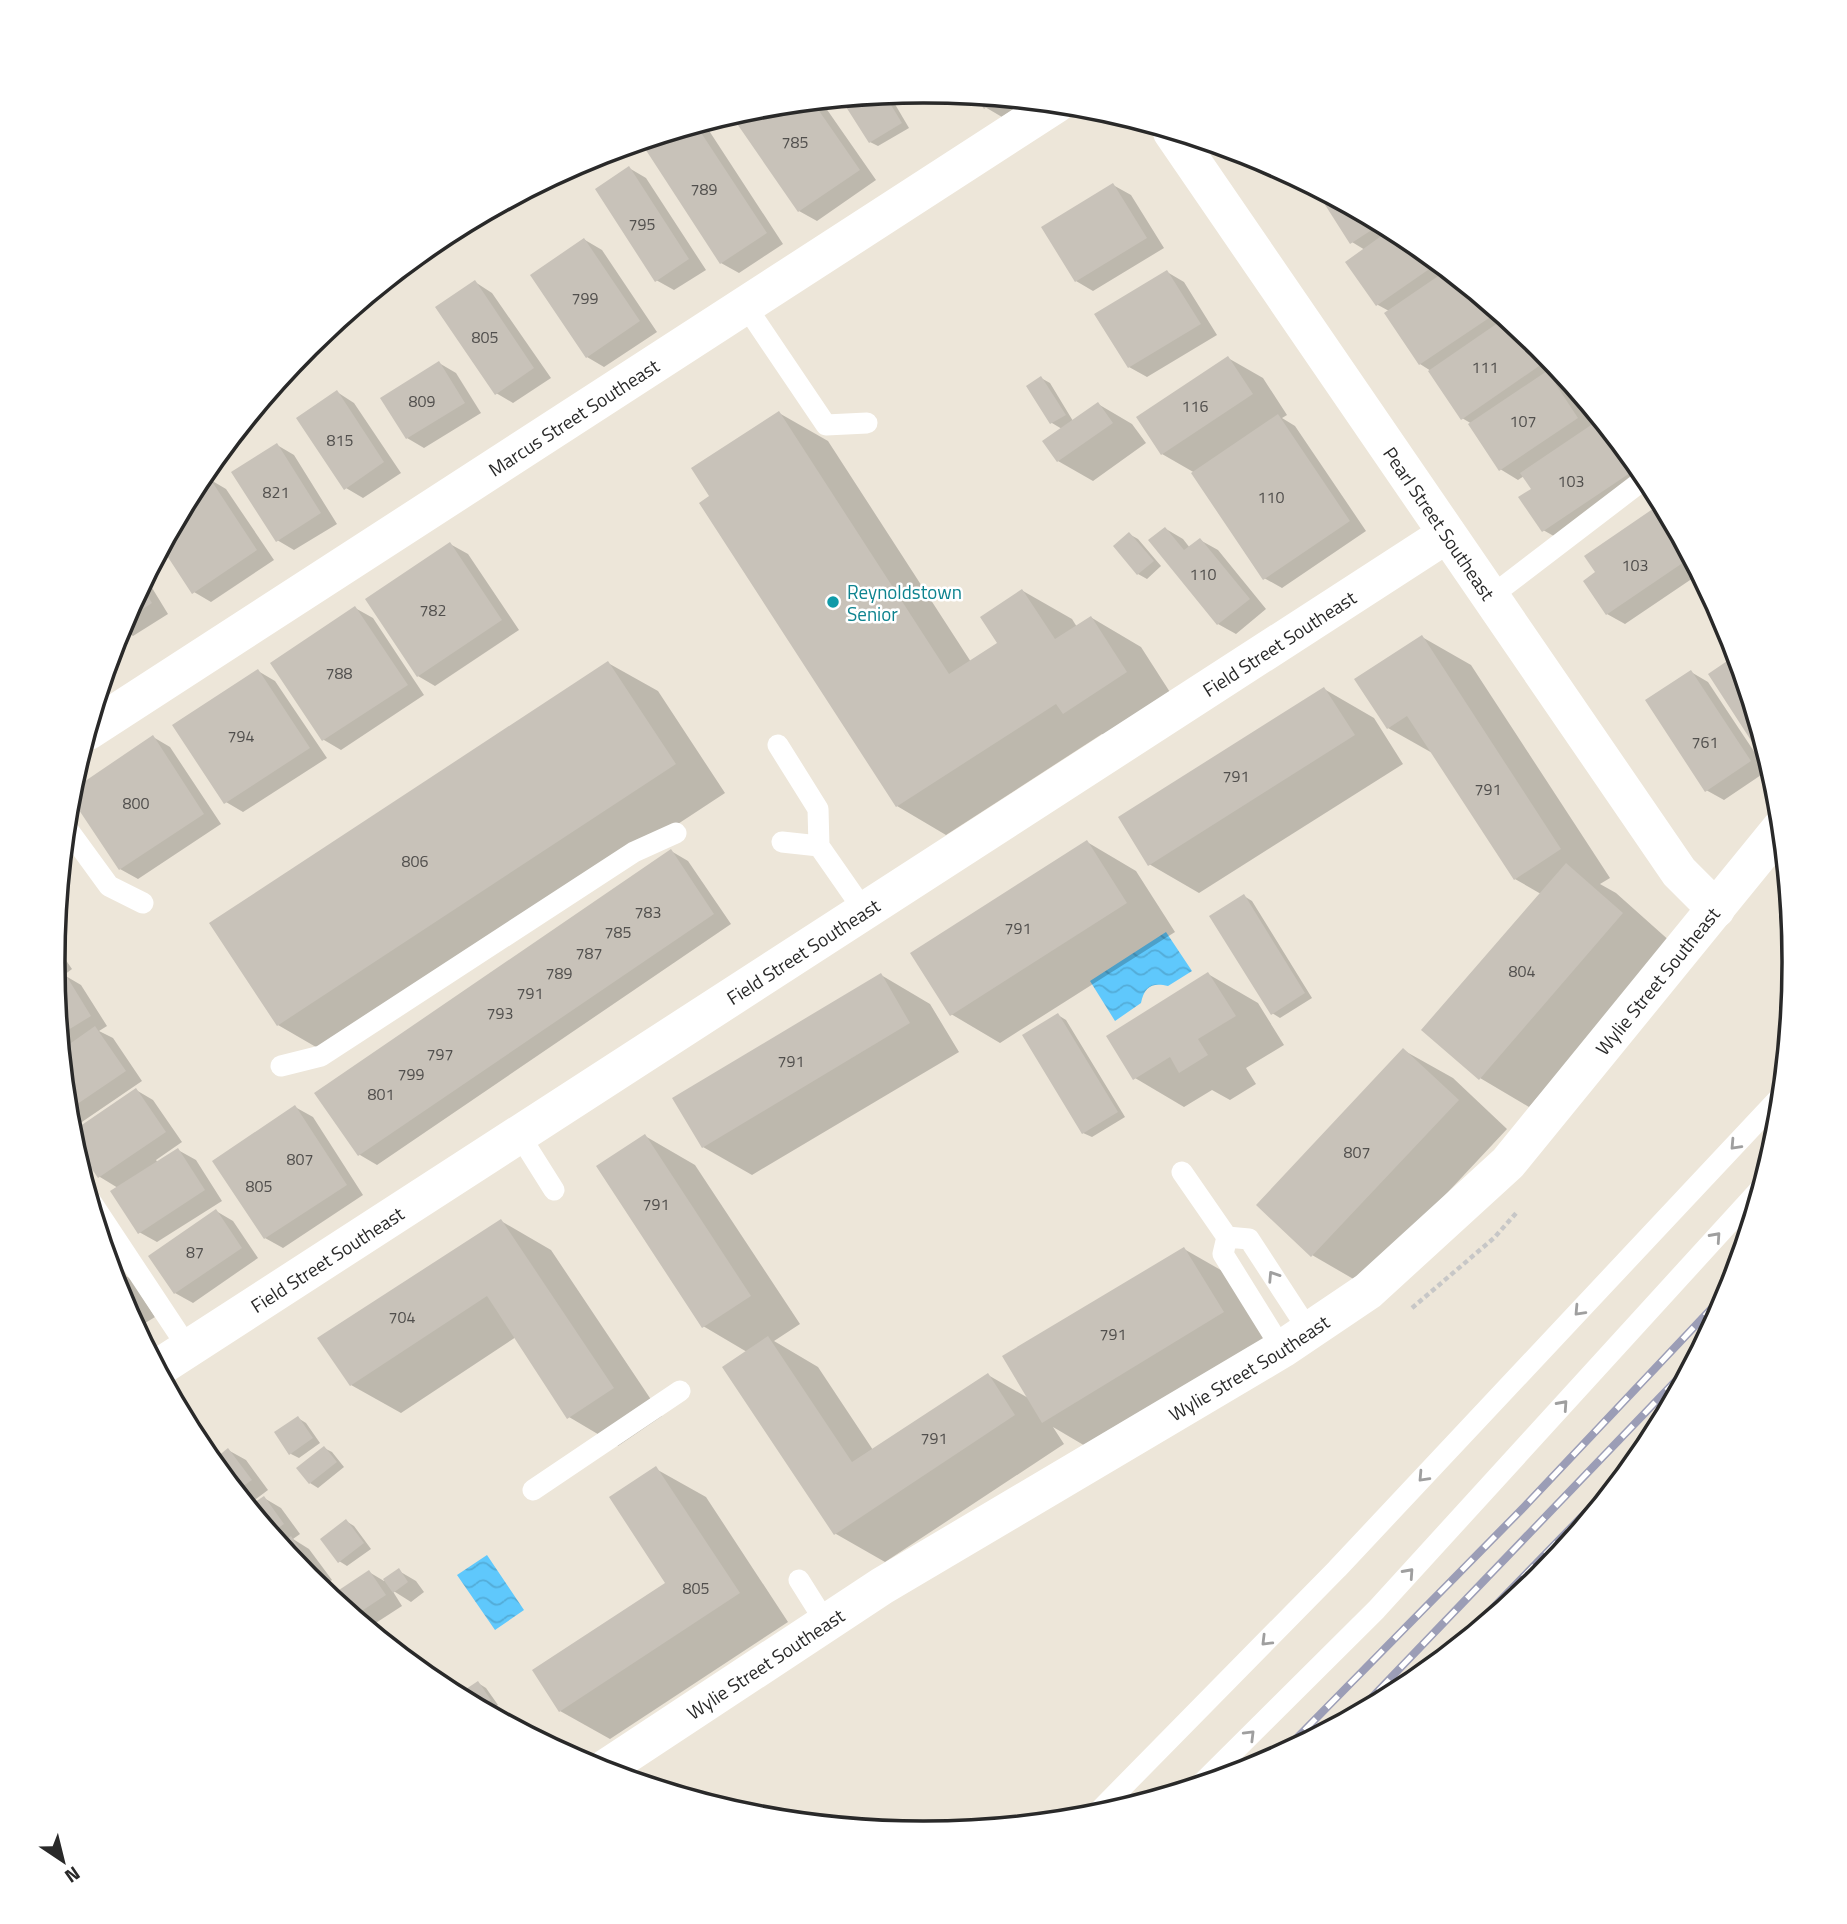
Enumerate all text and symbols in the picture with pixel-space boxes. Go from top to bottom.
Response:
house number: 785 [782,130,808,154]
house number: 789 [691,177,717,201]
house number: 795 [629,212,655,236]
house number: 799 [572,286,598,310]
house number: 805 [472,325,498,349]
street label: Marcus Street Southeast [482,350,665,483]
house number: 111 [1472,355,1498,379]
house number: 809 [409,389,435,413]
house number: 116 [1182,394,1208,418]
house number: 107 [1510,409,1536,433]
house number: 815 [327,428,353,452]
street label: Pearl Street Southeast [1377,440,1503,606]
house number: 103 [1558,469,1584,493]
house number: 821 [263,480,289,504]
house number: 110 [1258,485,1284,509]
house number: 103 [1622,553,1648,577]
house number: 110 [1190,562,1216,586]
place label: Reynoldstown Senior [847,577,962,628]
street label: Field Street Southeast [1196,582,1362,703]
marker: Reynoldstown Senior [825,594,841,610]
house number: 782 [420,598,446,622]
house number: 788 [326,661,352,685]
house number: 794 [228,724,254,748]
house number: 761 [1692,730,1718,754]
house number: 791 [1223,764,1249,788]
house number: 791 [1475,777,1501,801]
house number: 800 [123,791,149,815]
house number: 806 [402,849,428,873]
street label: Field Street Southeast [720,890,886,1011]
house number: 783 [635,900,661,924]
street label: Wylie Street Southeast [1587,900,1726,1061]
house number: 791 [1005,916,1031,940]
house number: 785 [605,920,631,944]
house number: 787 [576,941,602,965]
house number: 804 [1509,959,1535,983]
house number: 789 [546,961,572,985]
house number: 791 [517,981,543,1005]
house number: 793 [487,1001,513,1025]
house number: 797 [427,1042,453,1066]
house number: 791 [778,1049,804,1073]
house number: 799 [398,1062,424,1086]
house number: 801 [368,1082,394,1106]
one-way arrow [1730,1137,1743,1150]
house number: 807 [1344,1140,1370,1164]
house number: 807 [287,1147,313,1171]
house number: 805 [246,1174,272,1198]
house number: 791 [643,1192,669,1216]
street label: Field Street Southeast [244,1198,409,1319]
one-way arrow [1708,1232,1720,1245]
house number: 87 [186,1240,204,1264]
one-way arrow [1268,1270,1281,1283]
one-way arrow [1575,1303,1587,1316]
house number: 704 [389,1305,415,1329]
street label: Wylie Street Southeast [1163,1307,1335,1428]
house number: 791 [1100,1322,1126,1346]
one-way arrow [1554,1400,1567,1413]
house number: 791 [921,1426,947,1450]
one-way arrow [1419,1469,1432,1482]
one-way arrow [1401,1568,1414,1581]
house number: 805 [683,1576,709,1600]
street label: Wylie Street Southeast [680,1600,850,1726]
one-way arrow [1261,1633,1274,1646]
one-way arrow [1241,1731,1254,1744]
north arrow [28,1826,98,1896]
text: N [59,1860,87,1891]

